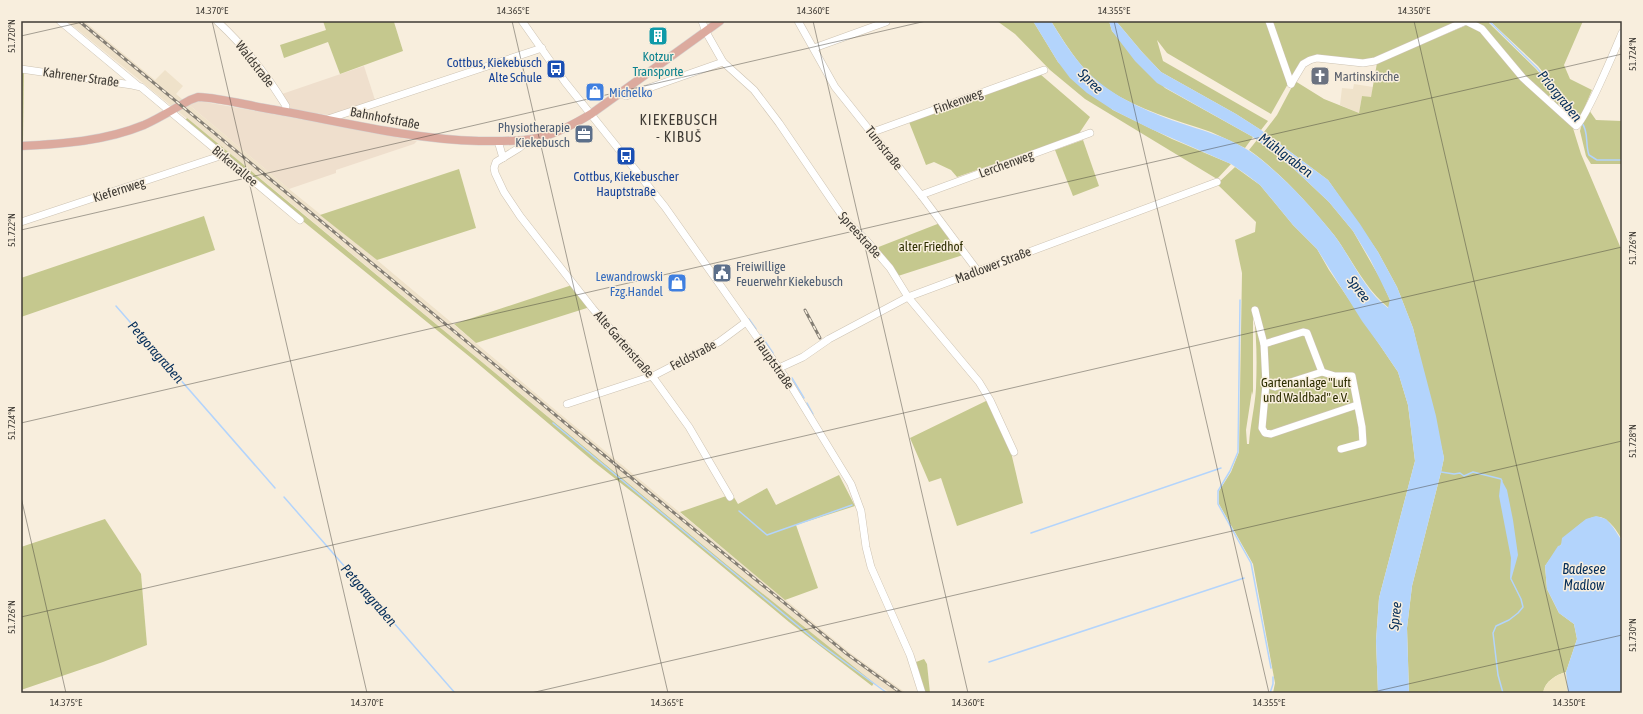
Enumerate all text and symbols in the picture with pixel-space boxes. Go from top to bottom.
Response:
text: 14.370°E [196,5,229,16]
text: 14.365°E [497,5,530,16]
text: 14.360°E [797,5,830,16]
text: 14.355°E [1098,5,1131,16]
text: 14.350°E [1398,5,1431,16]
text: 51.720°N [6,19,17,53]
building icon: Kotzur Transporte [647,25,669,47]
text: 51.724°N [1627,37,1638,71]
street label: Waldstraße [232,38,278,90]
place label: Kotzur Transporte [633,49,684,79]
place label: Cottbus, Kiekebusch Alte Schule [447,55,542,85]
bus stop icon: Cottbus, Kiekebusch Alte Schule [545,58,567,80]
street label: Kahrener Straße [42,64,120,90]
water label: Spree [1074,64,1107,97]
church icon: Martinskirche [1309,65,1331,87]
water label: Priorgraben [1535,67,1586,125]
place label: Martinskirche [1334,69,1399,84]
shop icon: Michelko [584,81,606,103]
place label: Michelko [609,85,653,100]
street label: Finkenweg [931,85,985,117]
street label: Bahnhofstraße [349,104,421,132]
district label: KIEKEBUSCH - KIBUŠ [639,111,719,145]
place label: Physiotherapie Kiekebusch [498,120,570,150]
office icon: Physiotherapie Kiekebusch [573,123,595,145]
street label: Turnstraße [862,123,906,173]
water label: Mühlgraben [1256,130,1316,180]
street label: Birkenallee [209,143,261,190]
bus stop icon: Cottbus, Kiekebuscher Hauptstraße [615,145,637,167]
street label: Lerchenweg [977,147,1036,181]
place label: Cottbus, Kiekebuscher Hauptstraße [573,169,679,199]
street label: Kiefernweg [91,174,147,205]
street label: Spreestraße [835,209,885,261]
text: 51.722°N [6,213,17,247]
text: 51.726°N [1627,231,1638,265]
park label: alter Friedhof [899,239,964,254]
street label: Madlower Straße [953,244,1033,286]
place label: Freiwillige Feuerwehr Kiekebusch [736,259,843,289]
public building icon: Freiwillige Feuerwehr Kiekebusch [711,262,733,284]
place label: Lewandrowski Fzg.Handel [596,269,664,299]
shop icon: Lewandrowski Fzg.Handel [666,272,688,294]
water label: Spree [1343,272,1374,305]
street label: Alte Gartenstraße [591,308,657,381]
water label: Petgoragraben [125,318,187,386]
street label: Hauptstraße [751,334,797,392]
street label: Feldstraße [667,337,719,373]
park label: Gartenanlage "Luft und Waldbad" e.V. [1261,375,1351,405]
text: 51.724°N [6,406,17,440]
text: 51.728°N [1627,424,1638,458]
water label: Petgoragraben [338,561,400,629]
water label: Badesee Madlow [1562,561,1606,593]
text: 51.726°N [6,600,17,634]
water label: Spree [1385,601,1404,632]
text: 51.730°N [1627,618,1638,652]
text: 14.375°E [50,697,83,708]
text: 14.370°E [351,697,384,708]
text: 14.365°E [651,697,684,708]
text: 14.360°E [952,697,985,708]
text: 14.355°E [1253,697,1286,708]
text: 14.350°E [1553,697,1586,708]

